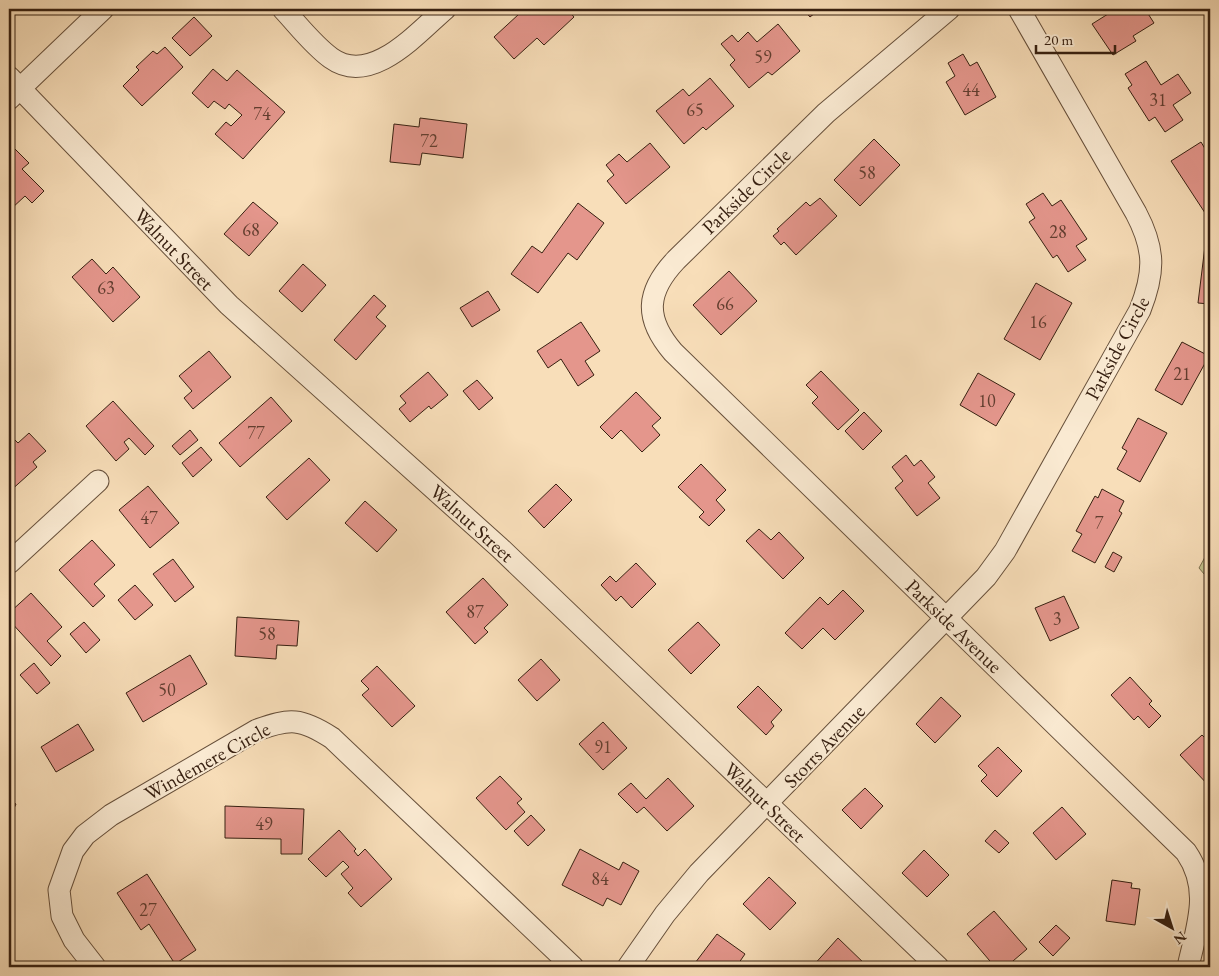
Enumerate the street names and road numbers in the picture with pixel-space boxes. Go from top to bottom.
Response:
street label: Parkside Circle [696,142,796,240]
street label: Walnut Street [128,202,220,296]
street label: Parkside Circle [1079,291,1155,404]
street label: Walnut Street [425,478,520,568]
street label: Parkside Avenue [900,573,1008,679]
street label: Storrs Avenue [778,698,871,793]
street label: Windemere Circle [140,716,275,806]
street label: Walnut Street [718,756,812,848]

